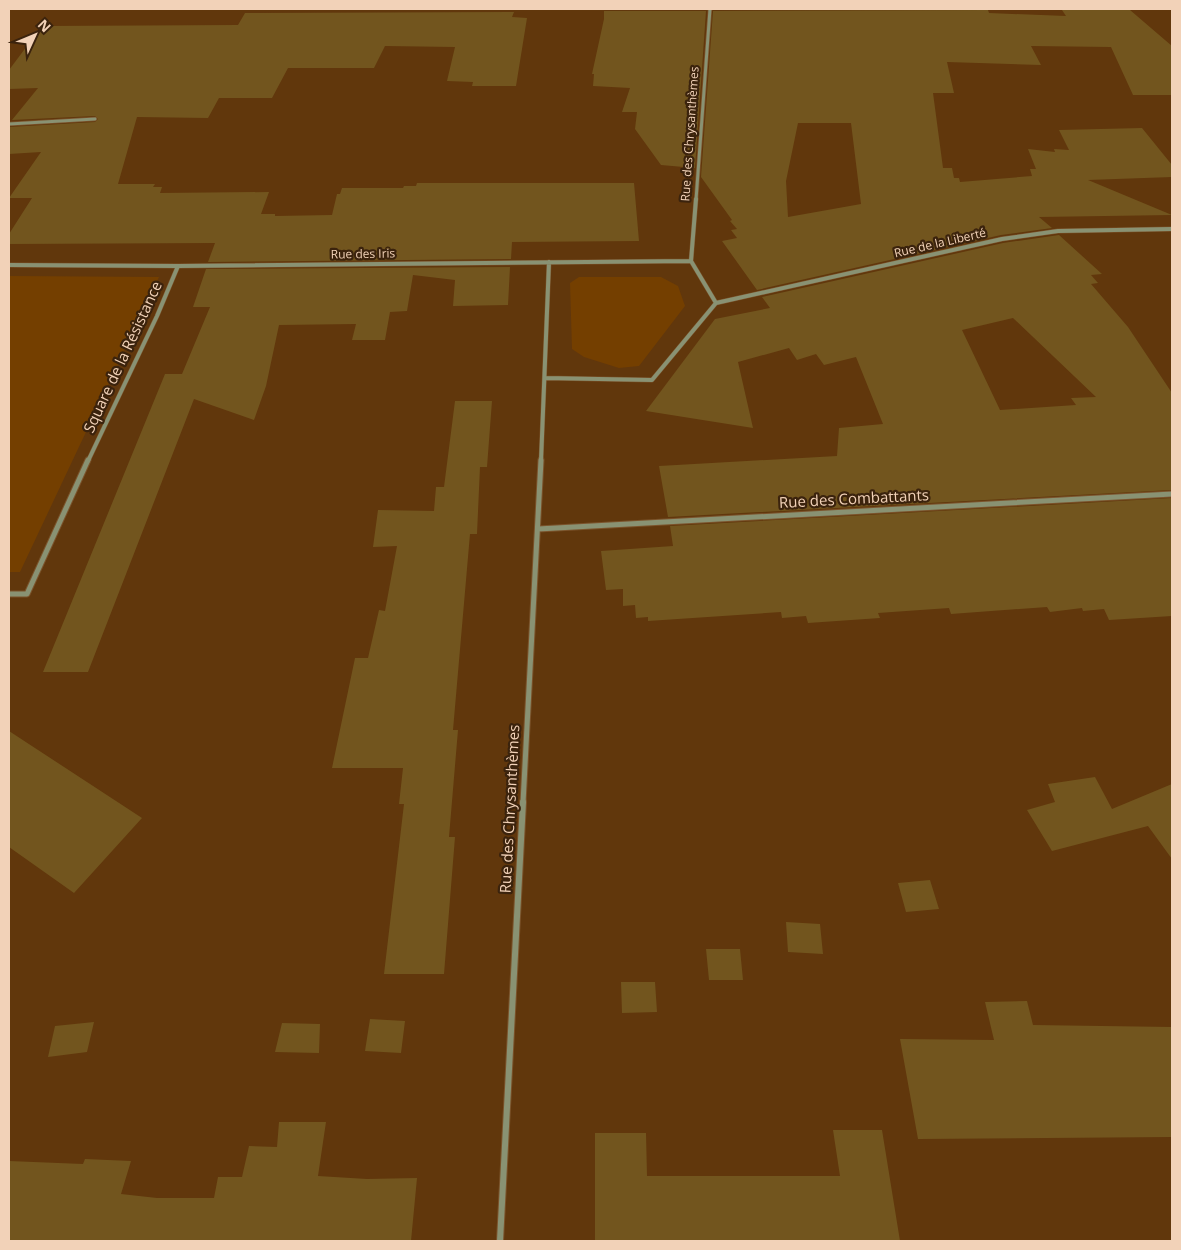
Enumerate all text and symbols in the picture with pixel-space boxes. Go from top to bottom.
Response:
north arrow [10,10,60,60]
text: N [34,15,56,36]
street label: Rue des Chrysanthèmes [676,66,703,202]
street label: Rue de la Liberté [892,224,988,261]
street label: Rue des Iris [331,244,396,263]
street label: Square de la Résistance [78,278,166,436]
street label: Rue des Combattants [779,484,929,512]
street label: Rue des Chrysanthèmes [495,724,523,894]

